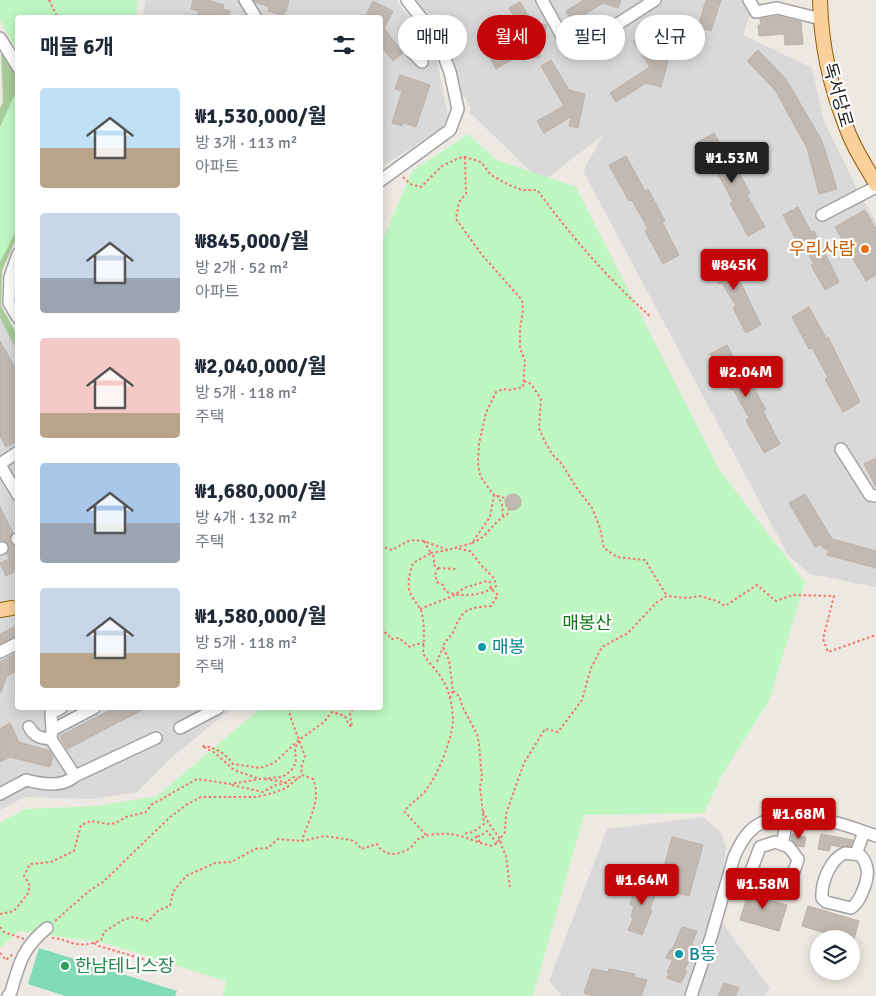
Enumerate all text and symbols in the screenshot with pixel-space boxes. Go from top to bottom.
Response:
chip: 매매 [398,15,467,60]
chip: 월세 [477,15,546,60]
chip: 필터 [556,15,625,60]
chip: 신규 [635,15,705,60]
icon: filters [330,31,358,59]
text: 매물 6개 [40,34,114,60]
street label: 독서당로 [818,60,858,130]
text: ₩1,530,000/월 [195,103,327,129]
icon: home [80,108,140,168]
text: 방 3개 · 113 m² [195,133,297,153]
pin: ₩1.53M [691,142,773,184]
text: ₩1.53M [706,148,758,168]
text: 아파트 [195,157,239,177]
text: ₩845,000/월 [195,228,309,254]
icon: home [80,233,140,293]
place label: 우리사람 [789,238,855,260]
marker: 우리사람 [859,243,871,255]
pin: ₩845K [699,248,769,291]
text: ₩845K [712,255,756,275]
text: 방 2개 · 52 m² [195,258,289,278]
text: 아파트 [195,282,239,302]
text: ₩2,040,000/월 [195,353,327,379]
pin: ₩2.04M [705,356,787,398]
icon: home [80,358,140,418]
text: ₩2.04M [720,362,772,382]
text: 방 5개 · 118 m² [195,383,297,403]
text: 주택 [195,407,224,427]
text: ₩1,680,000/월 [195,478,327,504]
icon: home [80,483,140,543]
text: 방 4개 · 132 m² [195,508,297,528]
text: 주택 [195,532,224,552]
text: ₩1,580,000/월 [195,603,327,629]
icon: home [80,608,140,668]
park label: 매봉산 [562,612,612,634]
text: 방 5개 · 118 m² [195,633,297,653]
place label: 매봉 [492,636,525,658]
marker: 매봉 [476,641,488,653]
text: 주택 [195,657,224,677]
pin: ₩1.68M [758,798,840,840]
text: ₩1.68M [773,804,825,824]
pin: ₩1.64M [601,864,683,906]
pin: ₩1.58M [722,868,804,910]
text: ₩1.64M [616,870,668,890]
text: ₩1.58M [737,874,789,894]
map controls [810,930,860,980]
button: layers [810,930,860,980]
place label: B동 [689,943,716,965]
marker: B동 [673,948,685,960]
place label: 한남테니스장 [75,955,174,977]
marker: 한남테니스장 [59,960,71,972]

